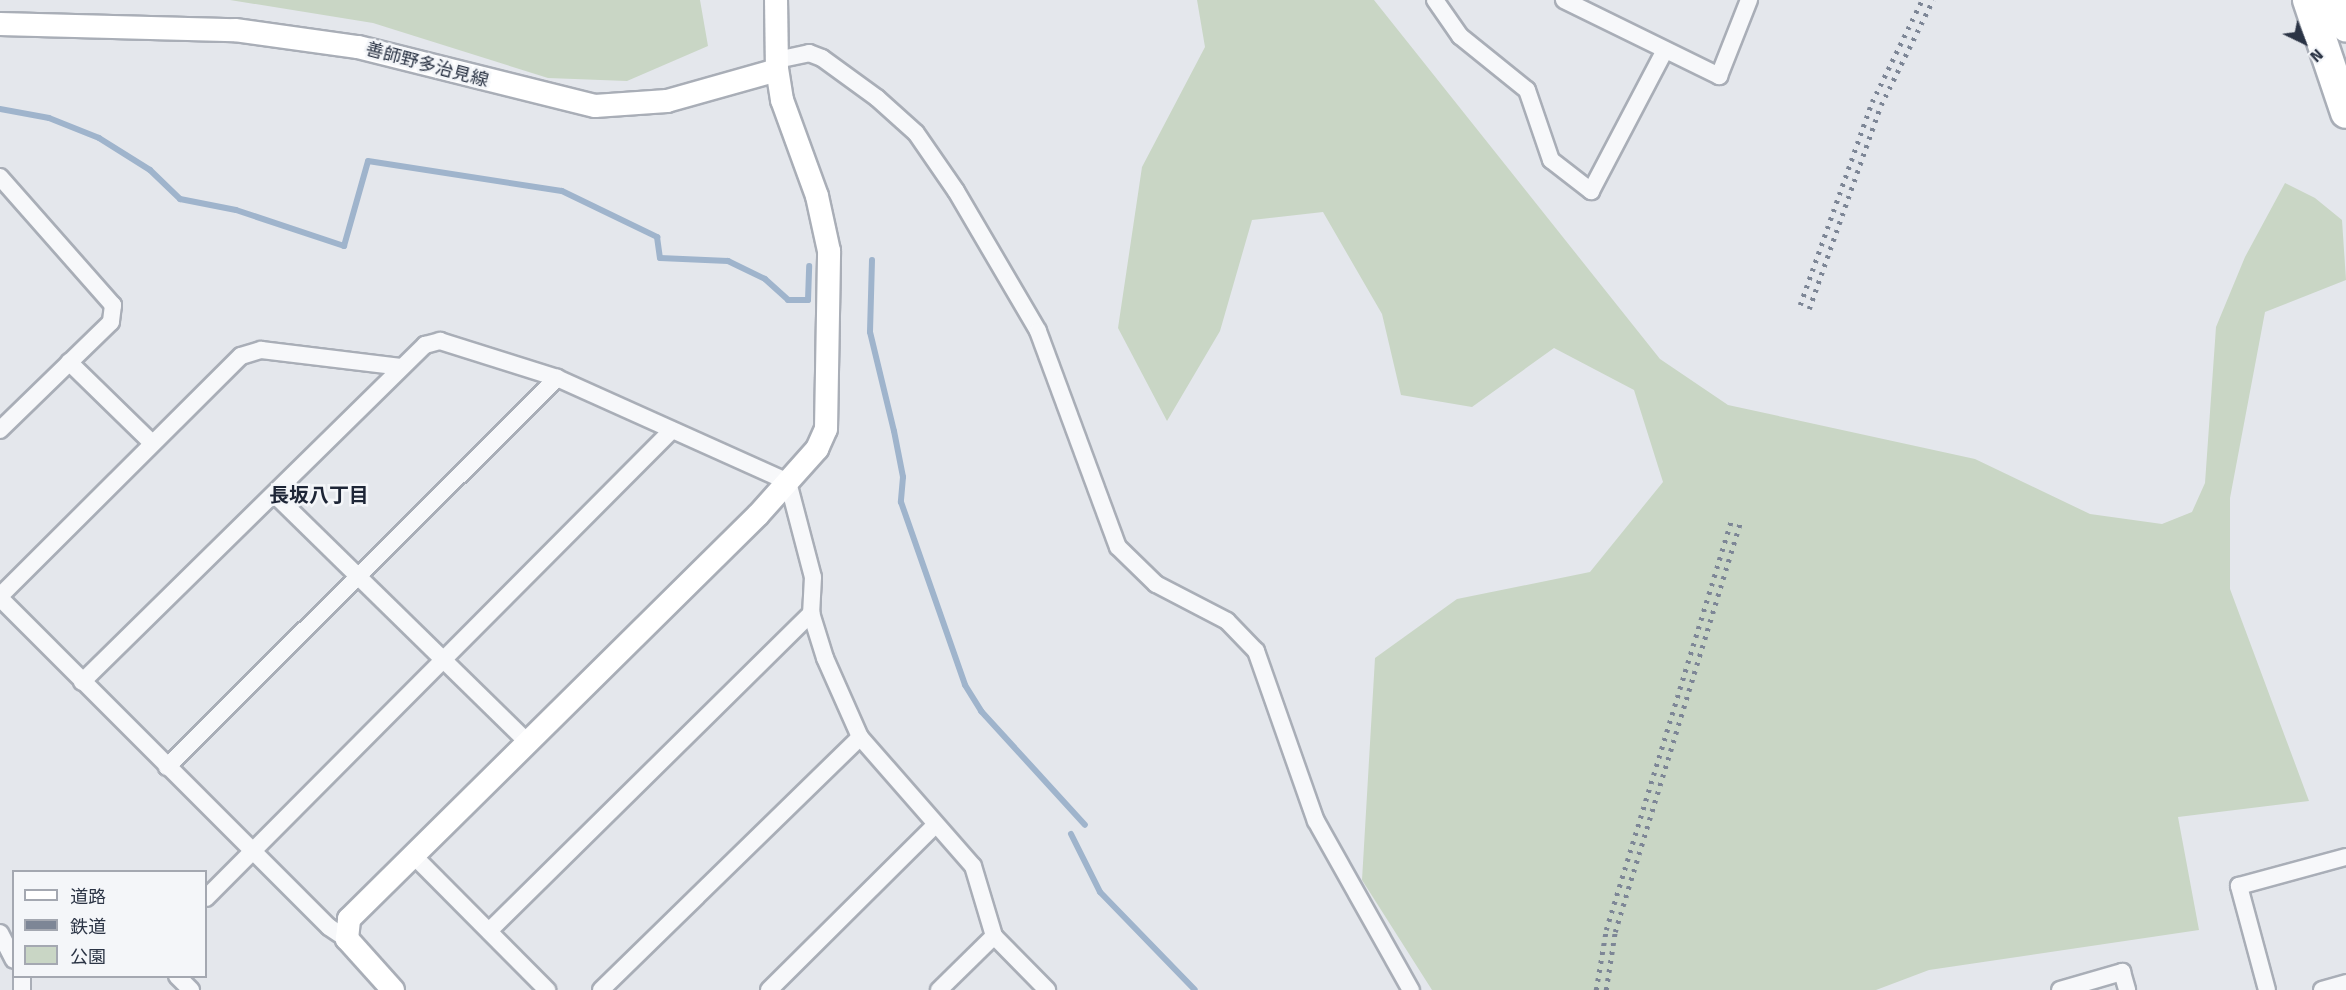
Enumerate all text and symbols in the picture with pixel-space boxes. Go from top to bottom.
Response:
north arrow [2274,12,2334,72]
street label: 善師野多治見線 [363,38,491,92]
text: N [2306,45,2327,66]
district label: 長坂八丁目 [269,483,369,507]
legend [12,870,207,978]
text: 道路 [70,886,106,908]
text: 鉄道 [70,916,106,938]
text: 公園 [70,946,106,968]

